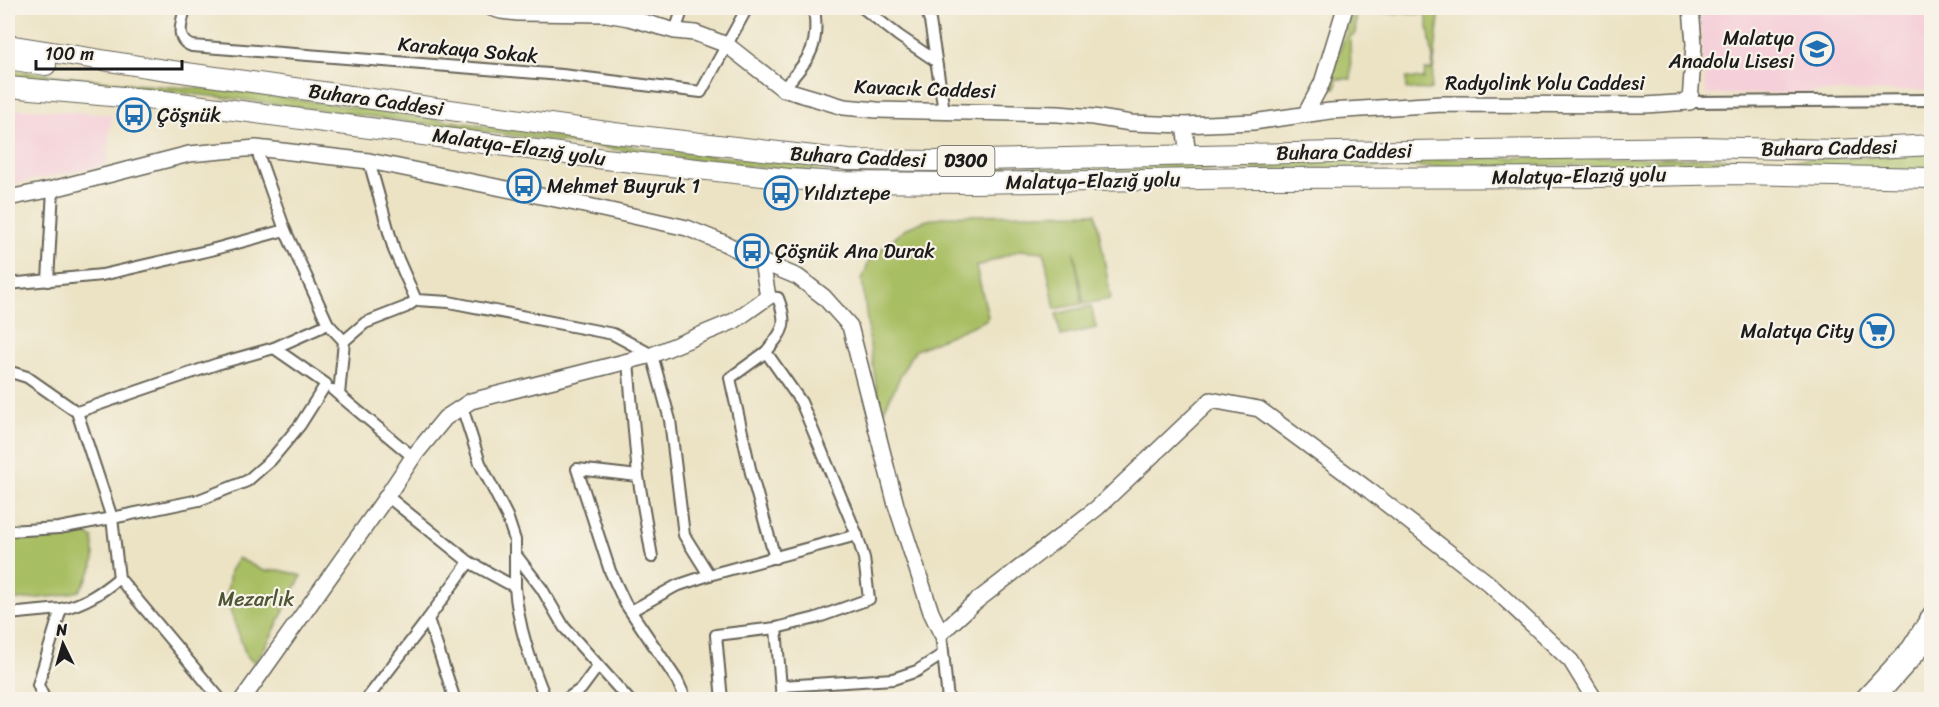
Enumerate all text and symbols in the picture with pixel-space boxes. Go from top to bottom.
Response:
place label: Malatya Anadolu Lisesi [1668,21,1794,79]
street label: Karakaya Sokak [396,26,540,74]
school or university icon: Malatya Anadolu Lisesi [1799,31,1835,67]
scale bar [36,33,182,71]
text: 100 m [45,38,94,70]
street label: Radyolink Yolu Caddesi [1445,66,1646,101]
street label: Kavacık Caddesi [854,69,997,109]
street label: Buhara Caddesi [306,73,446,127]
bus stop icon: Çöşnük [116,97,152,133]
place label: Çöşnük [157,98,221,133]
street label: Malatya-Elazığ yolu [430,118,608,177]
street label: Buhara Caddesi [1761,129,1898,167]
street label: Buhara Caddesi [1276,133,1413,171]
street label: Buhara Caddesi [789,136,927,178]
road number: D300 [938,146,994,176]
street label: Malatya-Elazığ yolu [1491,157,1667,195]
street label: Malatya-Elazığ yolu [1005,162,1181,200]
bus stop icon: Mehmet Buyruk 1 [506,168,542,204]
place label: Mehmet Buyruk 1 [547,169,700,204]
bus stop icon: Yıldıztepe [763,175,799,211]
place label: Yıldıztepe [804,176,891,211]
bus stop icon: Çöşnük Ana Durak [734,233,770,269]
place label: Çöşnük Ana Durak [775,234,935,269]
supermarket icon: Malatya City [1859,313,1895,349]
place label: Malatya City [1741,314,1855,349]
park label: Mezarlık [218,582,294,617]
north arrow [33,614,93,674]
text: N [54,615,69,645]

